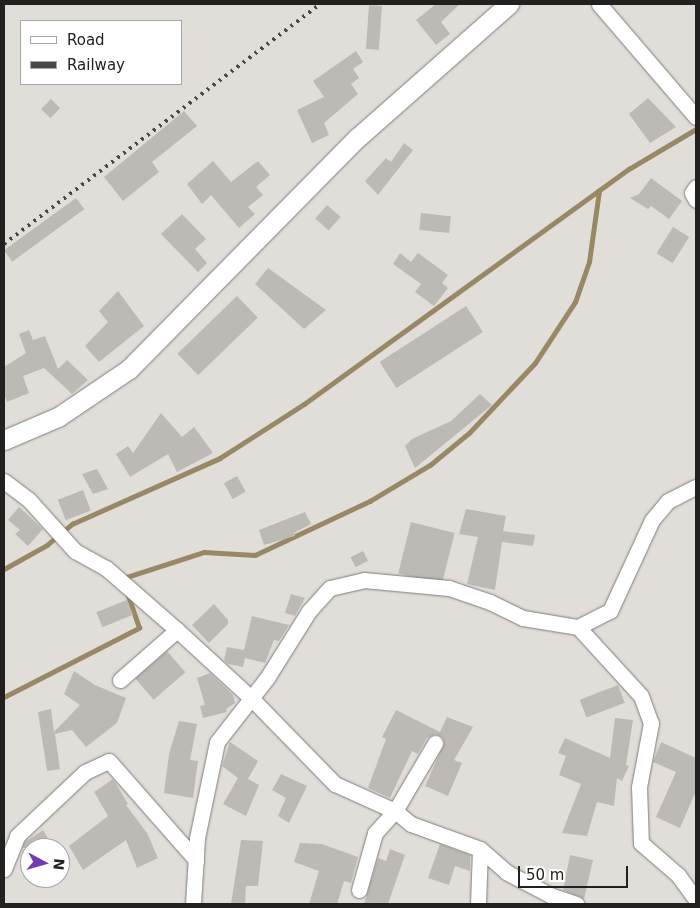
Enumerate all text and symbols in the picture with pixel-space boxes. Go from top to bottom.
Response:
legend [20,20,182,85]
text: Road [67,31,105,49]
text: Railway [67,56,125,74]
north arrow [20,838,70,888]
scale bar [520,856,630,888]
text: N [50,858,67,871]
text: 50 m [526,866,564,884]

